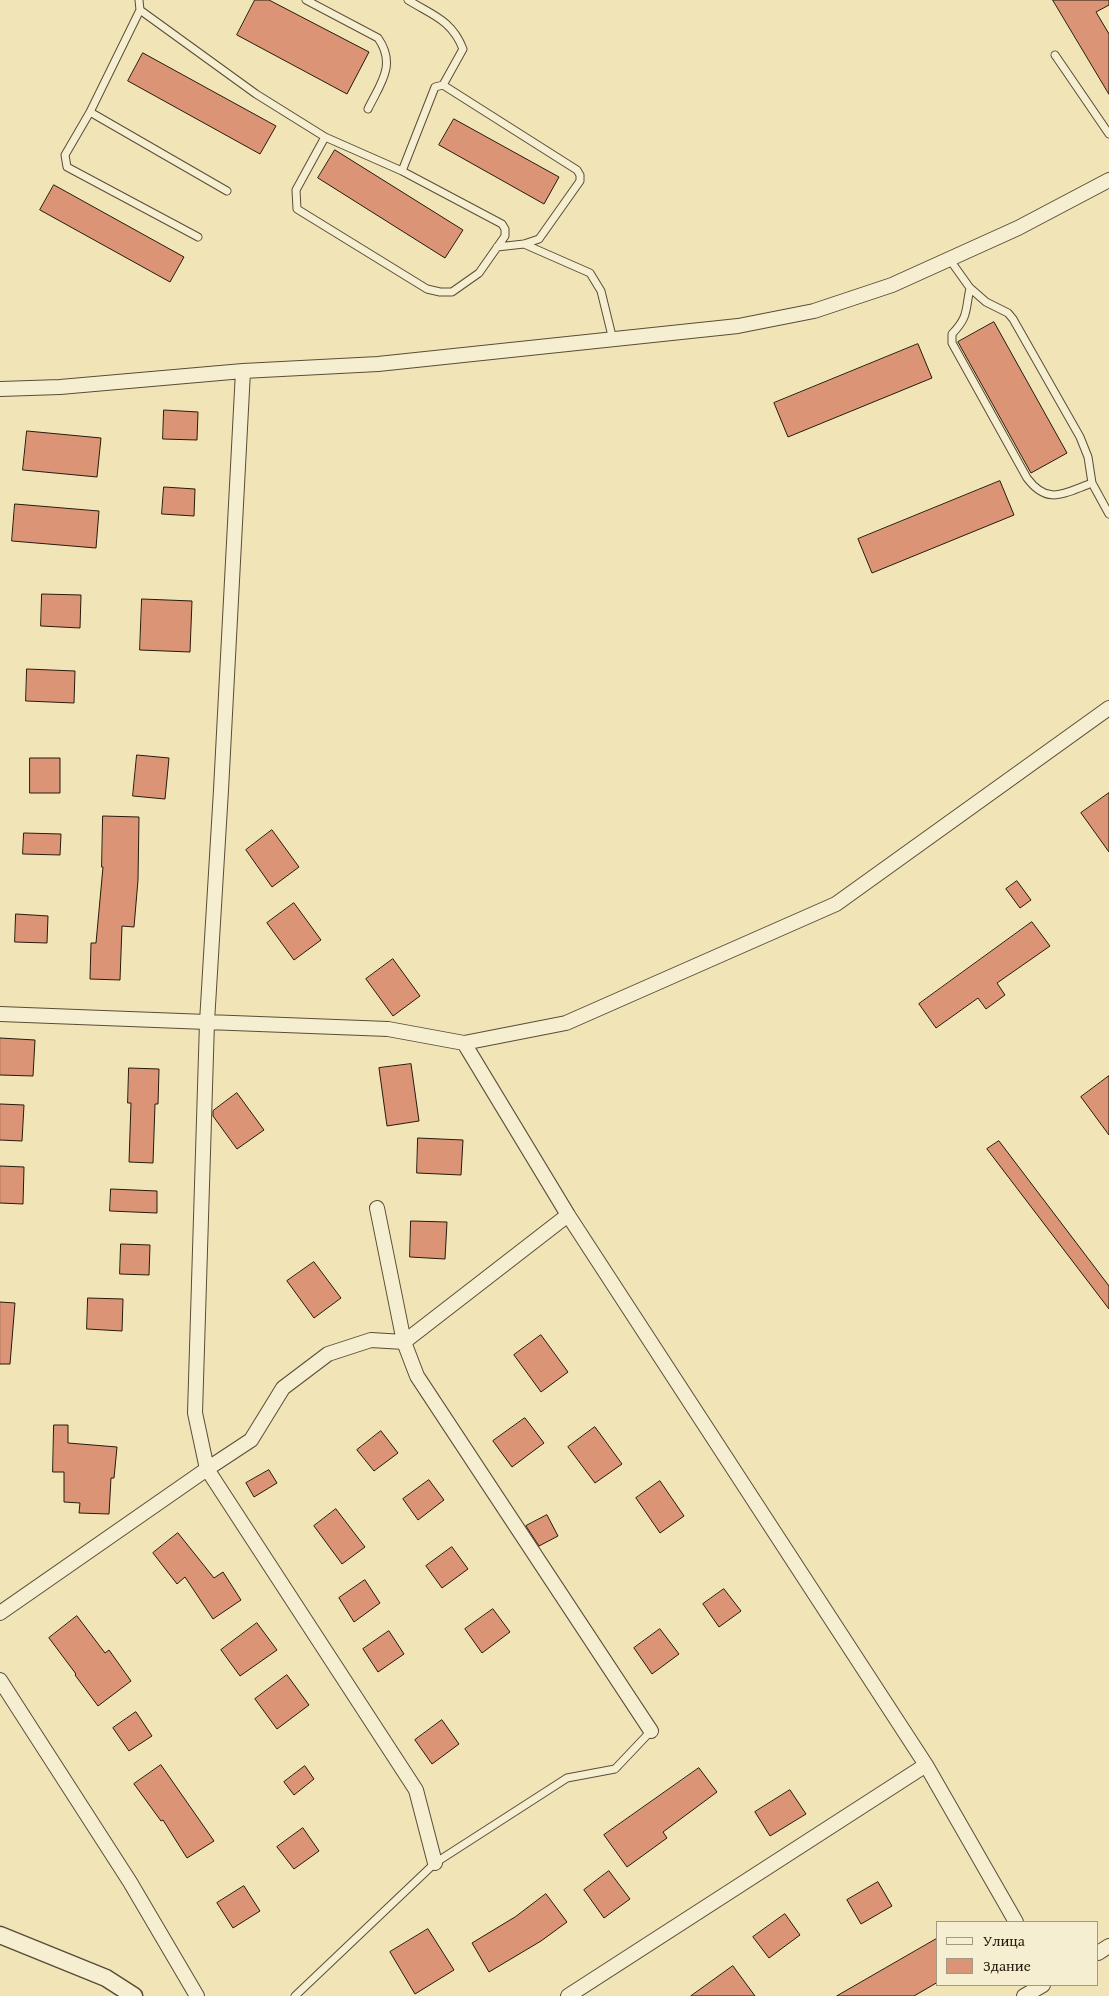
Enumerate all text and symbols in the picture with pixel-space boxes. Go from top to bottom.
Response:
legend [936,1921,1099,1986]
text: Улица [983,1930,1025,1951]
text: Здание [983,1955,1031,1976]

